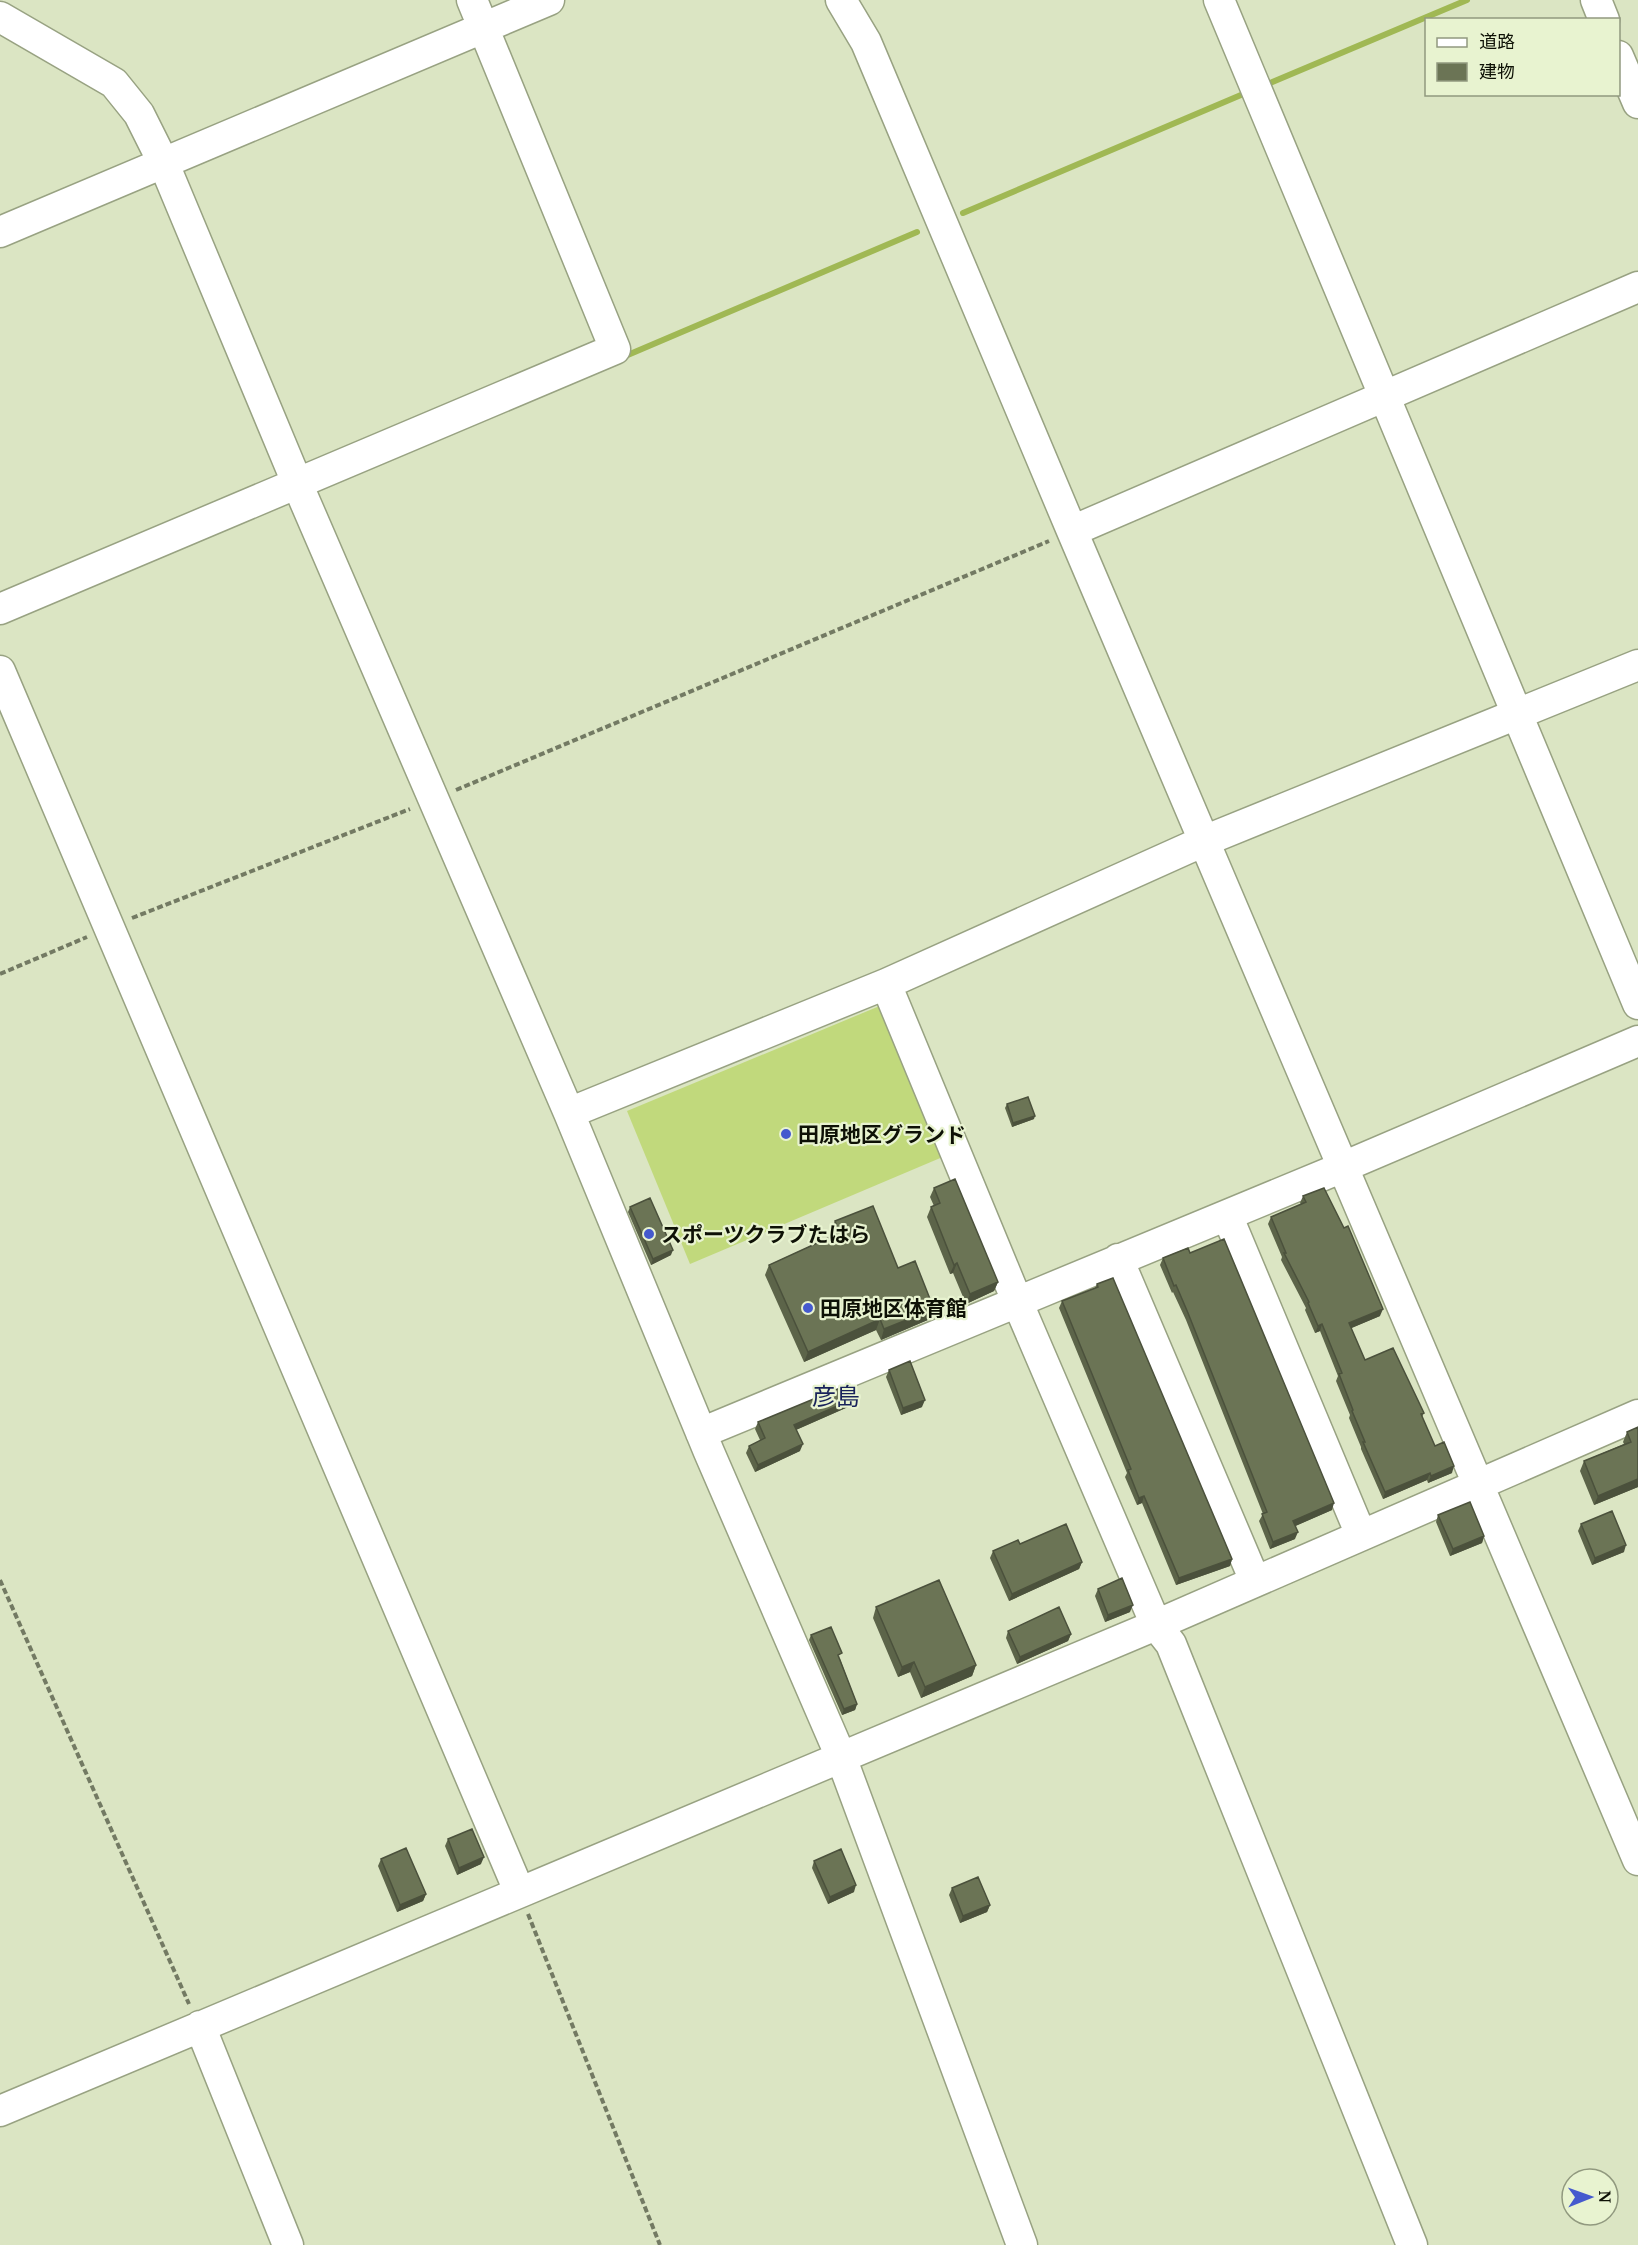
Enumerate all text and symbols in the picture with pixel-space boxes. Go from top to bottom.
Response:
legend [1425,18,1620,96]
text: 道路 [1479,29,1515,53]
text: 建物 [1479,59,1515,83]
place label: 田原地区グランド [798,1120,966,1148]
marker: 田原地区グランド [779,1127,793,1141]
place label: スポーツクラブたはら [661,1220,871,1248]
marker: スポーツクラブたはら [642,1227,656,1241]
place label: 田原地区体育館 [820,1294,967,1322]
marker: 田原地区体育館 [801,1301,815,1315]
district label: 彦島 [812,1379,860,1412]
north arrow [1560,2167,1620,2227]
text: N [1594,2190,1616,2204]

